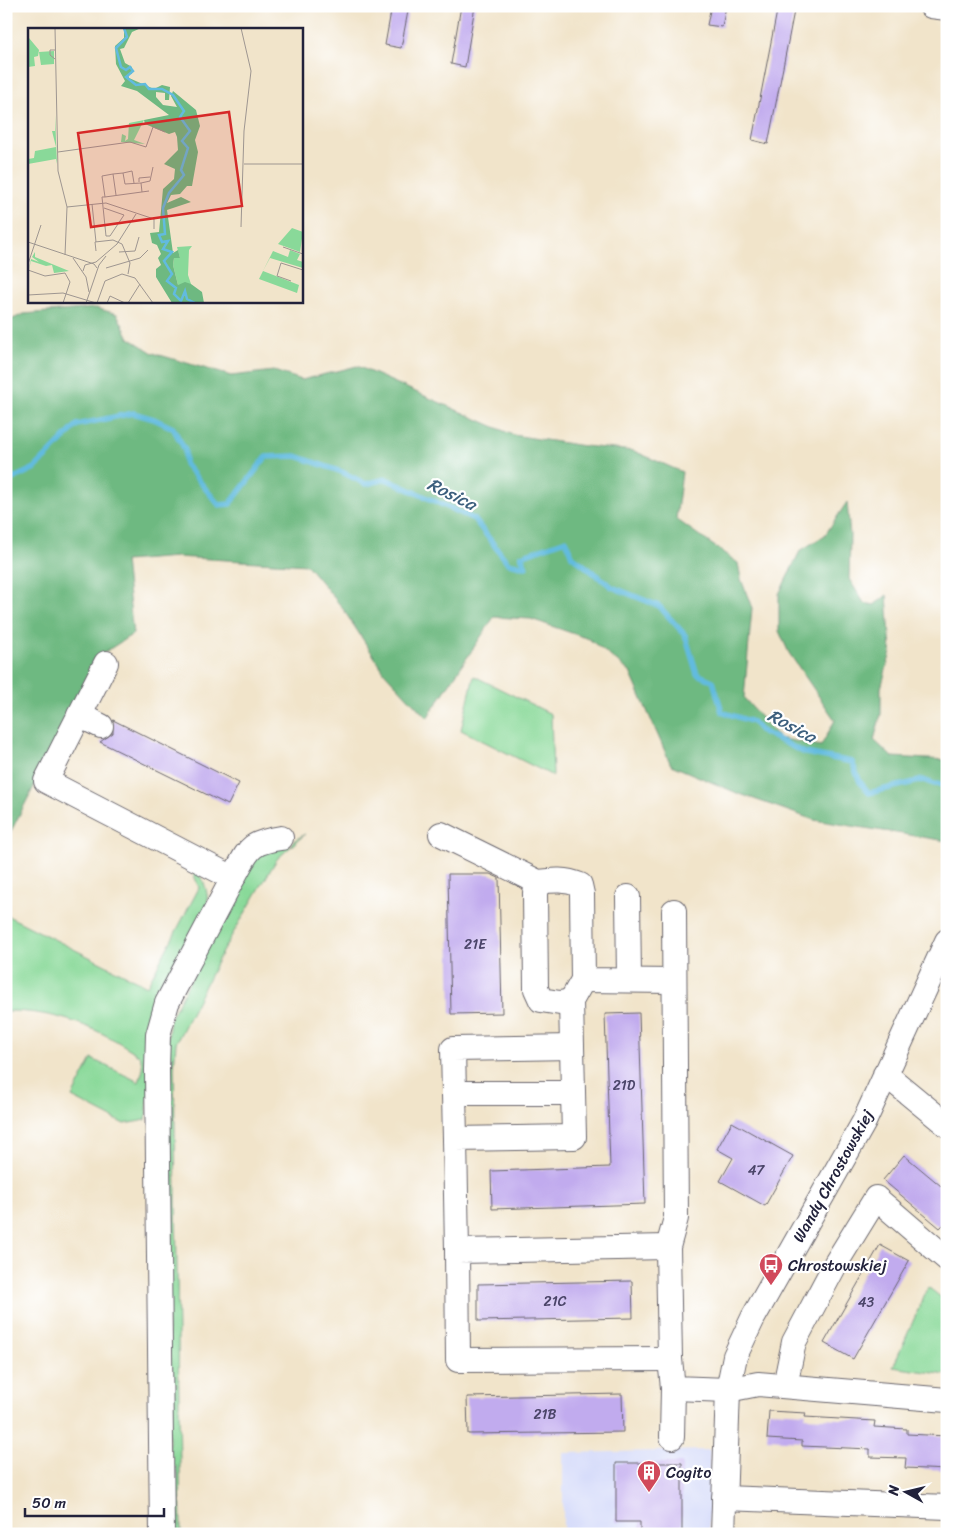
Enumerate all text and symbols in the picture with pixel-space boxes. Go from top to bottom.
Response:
inset map [28,28,302,302]
water label: Rosica [422,468,484,520]
water label: Rosica [762,700,824,753]
house number: 21E [464,932,487,957]
house number: 21D [613,1073,636,1098]
street label: Wandy Chrostowskiej [784,1103,882,1248]
house number: 47 [748,1158,765,1183]
place label: Chrostowskiej [788,1251,887,1280]
bus stop icon: Chrostowskiej [758,1252,784,1286]
house number: 21C [544,1289,567,1314]
house number: 43 [858,1290,875,1315]
house number: 21B [534,1402,557,1427]
place label: Cogito [666,1458,712,1487]
building icon: Cogito [636,1459,662,1493]
north arrow [880,1468,930,1518]
text: N [880,1483,907,1498]
scale bar [25,1485,164,1517]
text: 50 m [32,1490,67,1516]

